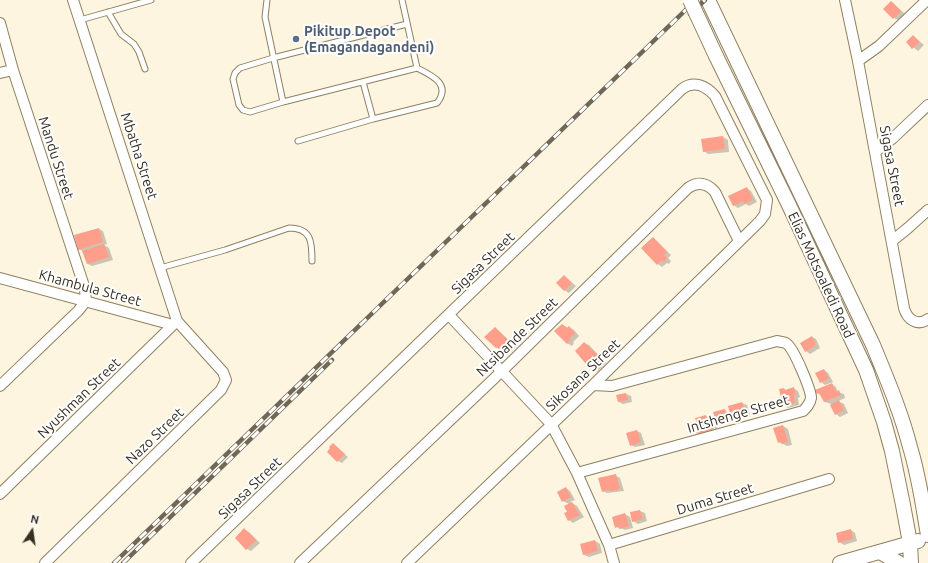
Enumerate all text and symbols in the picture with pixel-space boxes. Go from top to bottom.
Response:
place label: Pikitup Depot (Emagandagandeni) [304,23,434,56]
marker: Pikitup Depot (Emagandagandeni) [291,34,301,44]
street label: Mbatha Street [117,110,161,202]
street label: Mandu Street [35,115,77,201]
street label: Sigasa Street [876,124,908,208]
street label: Elias Motsoaledi Road [784,209,858,341]
street label: Sigasa Street [448,229,518,297]
street label: Khambula Street [37,266,143,310]
street label: Ntsibande Street [473,294,561,380]
street label: Sikosana Street [542,335,624,415]
street label: Nyushman Street [34,354,124,442]
street label: Intshenge Street [685,391,791,437]
street label: Nazo Street [123,404,187,468]
street label: Sigasa Street [215,454,285,522]
street label: Duma Street [675,479,755,519]
north arrow [12,511,52,551]
text: N [29,513,40,526]

